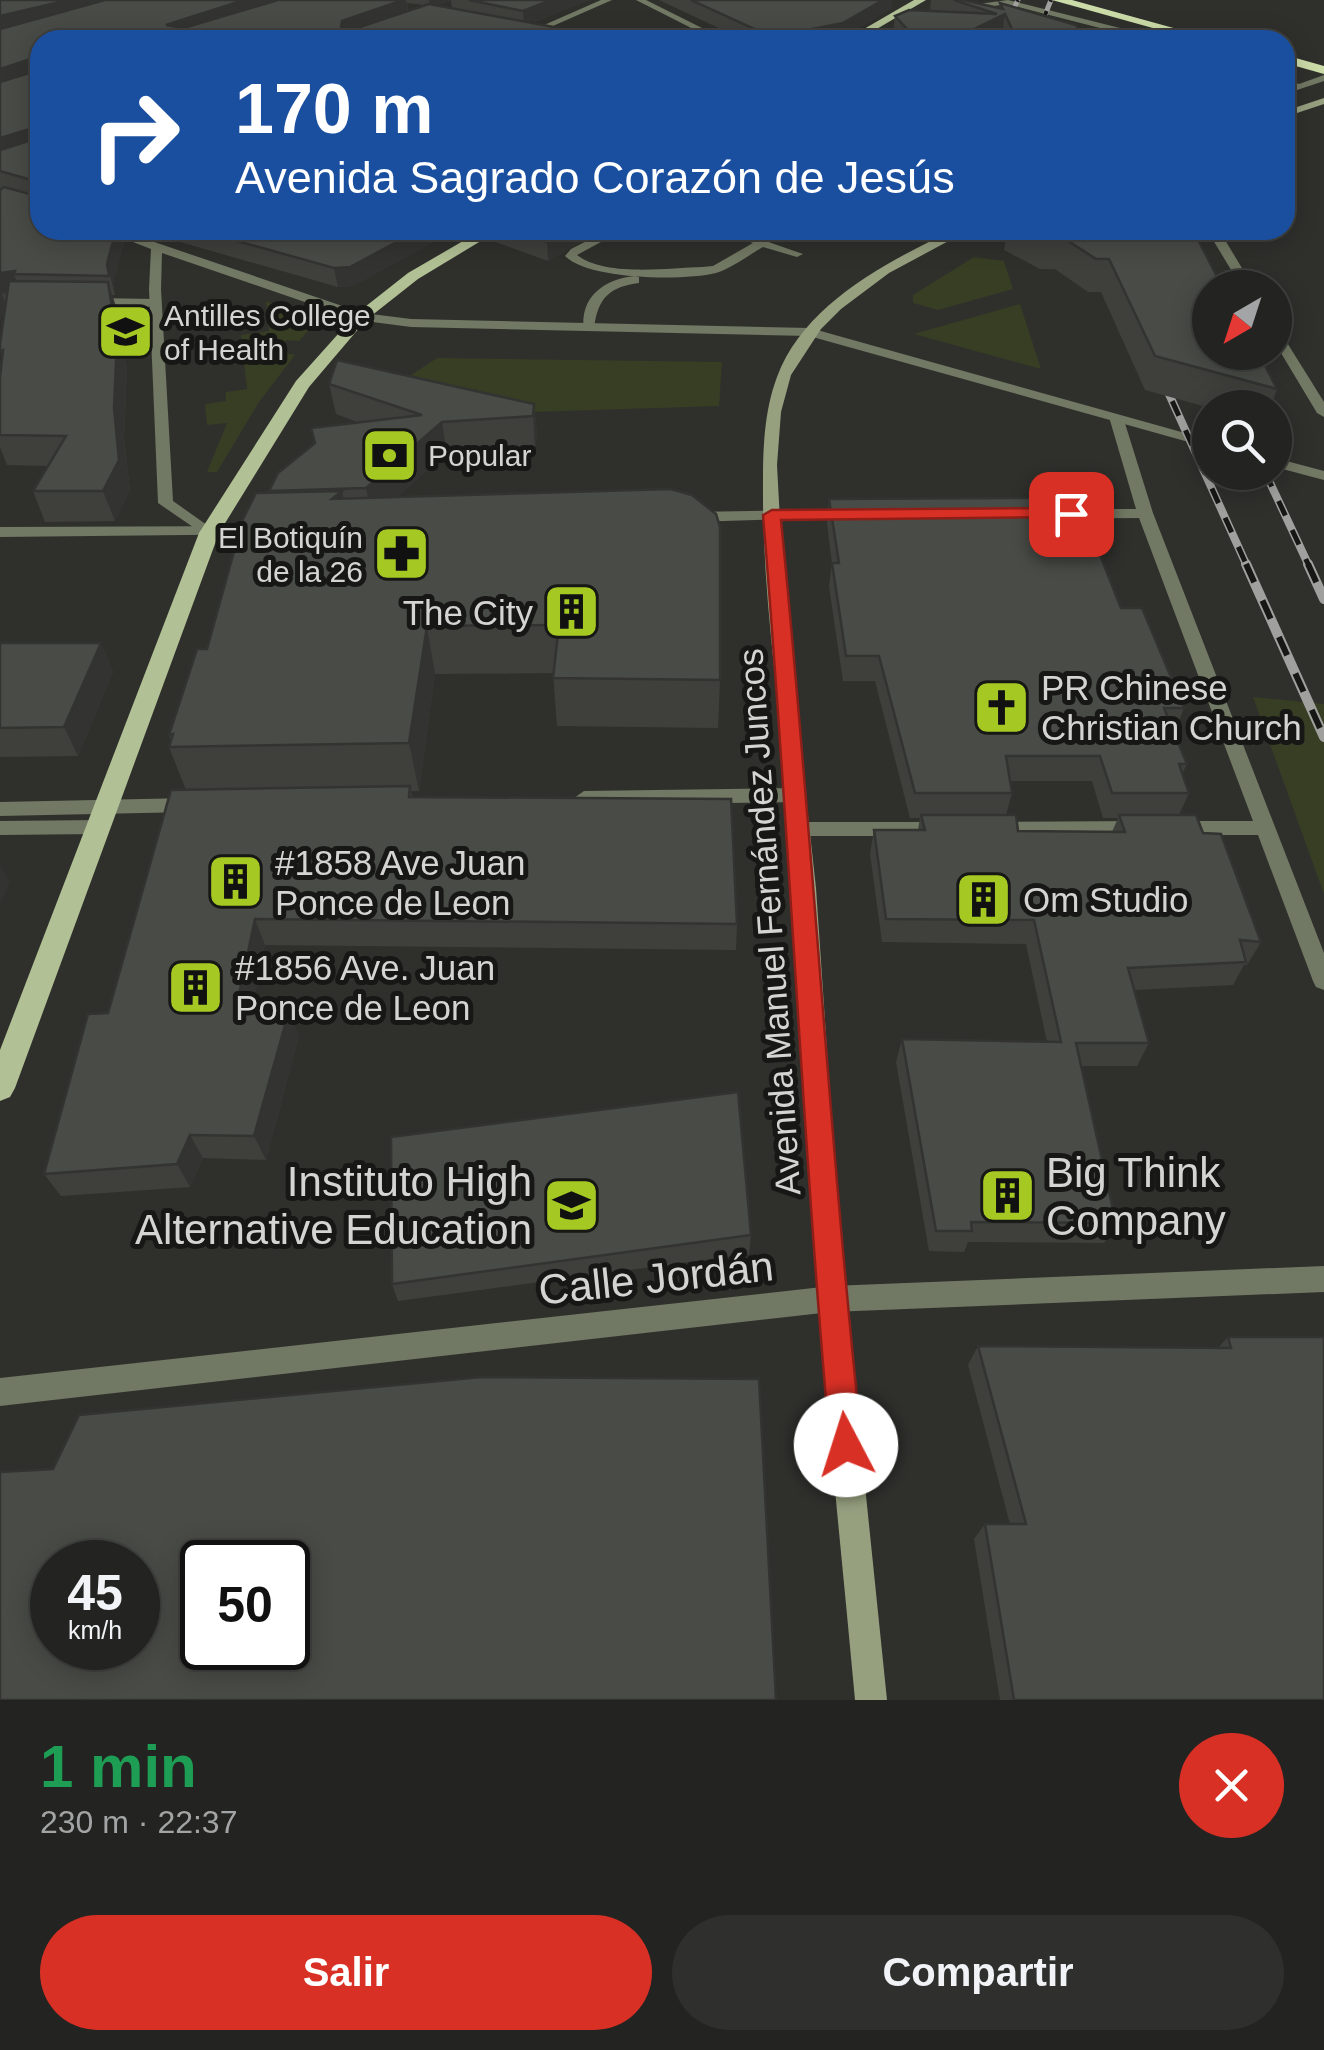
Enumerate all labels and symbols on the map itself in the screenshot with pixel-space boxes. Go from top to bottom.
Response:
north arrow [1192,270,1292,370]
place label: Antilles College of Health [164,299,371,366]
school or university icon: Antilles College of Health [95,302,155,362]
bank icon: Popular [359,425,419,485]
place label: Popular [428,439,531,472]
pin [1029,472,1114,557]
place label: El Botiquín de la 26 [218,521,363,588]
pharmacy icon: El Botiquín de la 26 [372,524,432,584]
building icon: The City [542,582,602,642]
place label: The City [403,593,533,632]
street label: Avenida Manuel Fernández Juncos [730,647,808,1197]
place label: PR Chinese Christian Church [1041,668,1302,747]
church icon: PR Chinese Christian Church [972,677,1032,737]
place label: #1858 Ave Juan Ponce de Leon [275,843,525,922]
building icon: #1858 Ave Juan Ponce de Leon [206,852,266,912]
building icon: Om Studio [954,869,1014,929]
place label: Om Studio [1023,880,1188,919]
place label: #1856 Ave. Juan Ponce de Leon [235,948,495,1027]
building icon: #1856 Ave. Juan Ponce de Leon [166,957,226,1017]
place label: Big Think Company [1046,1149,1226,1244]
place label: Instituto High Alternative Education [135,1158,532,1253]
building icon: Big Think Company [977,1166,1037,1226]
school or university icon: Instituto High Alternative Education [541,1175,601,1235]
street label: Calle Jordán [536,1242,776,1314]
position arrow [794,1393,898,1497]
speed limit sign: 50 [180,1540,310,1670]

